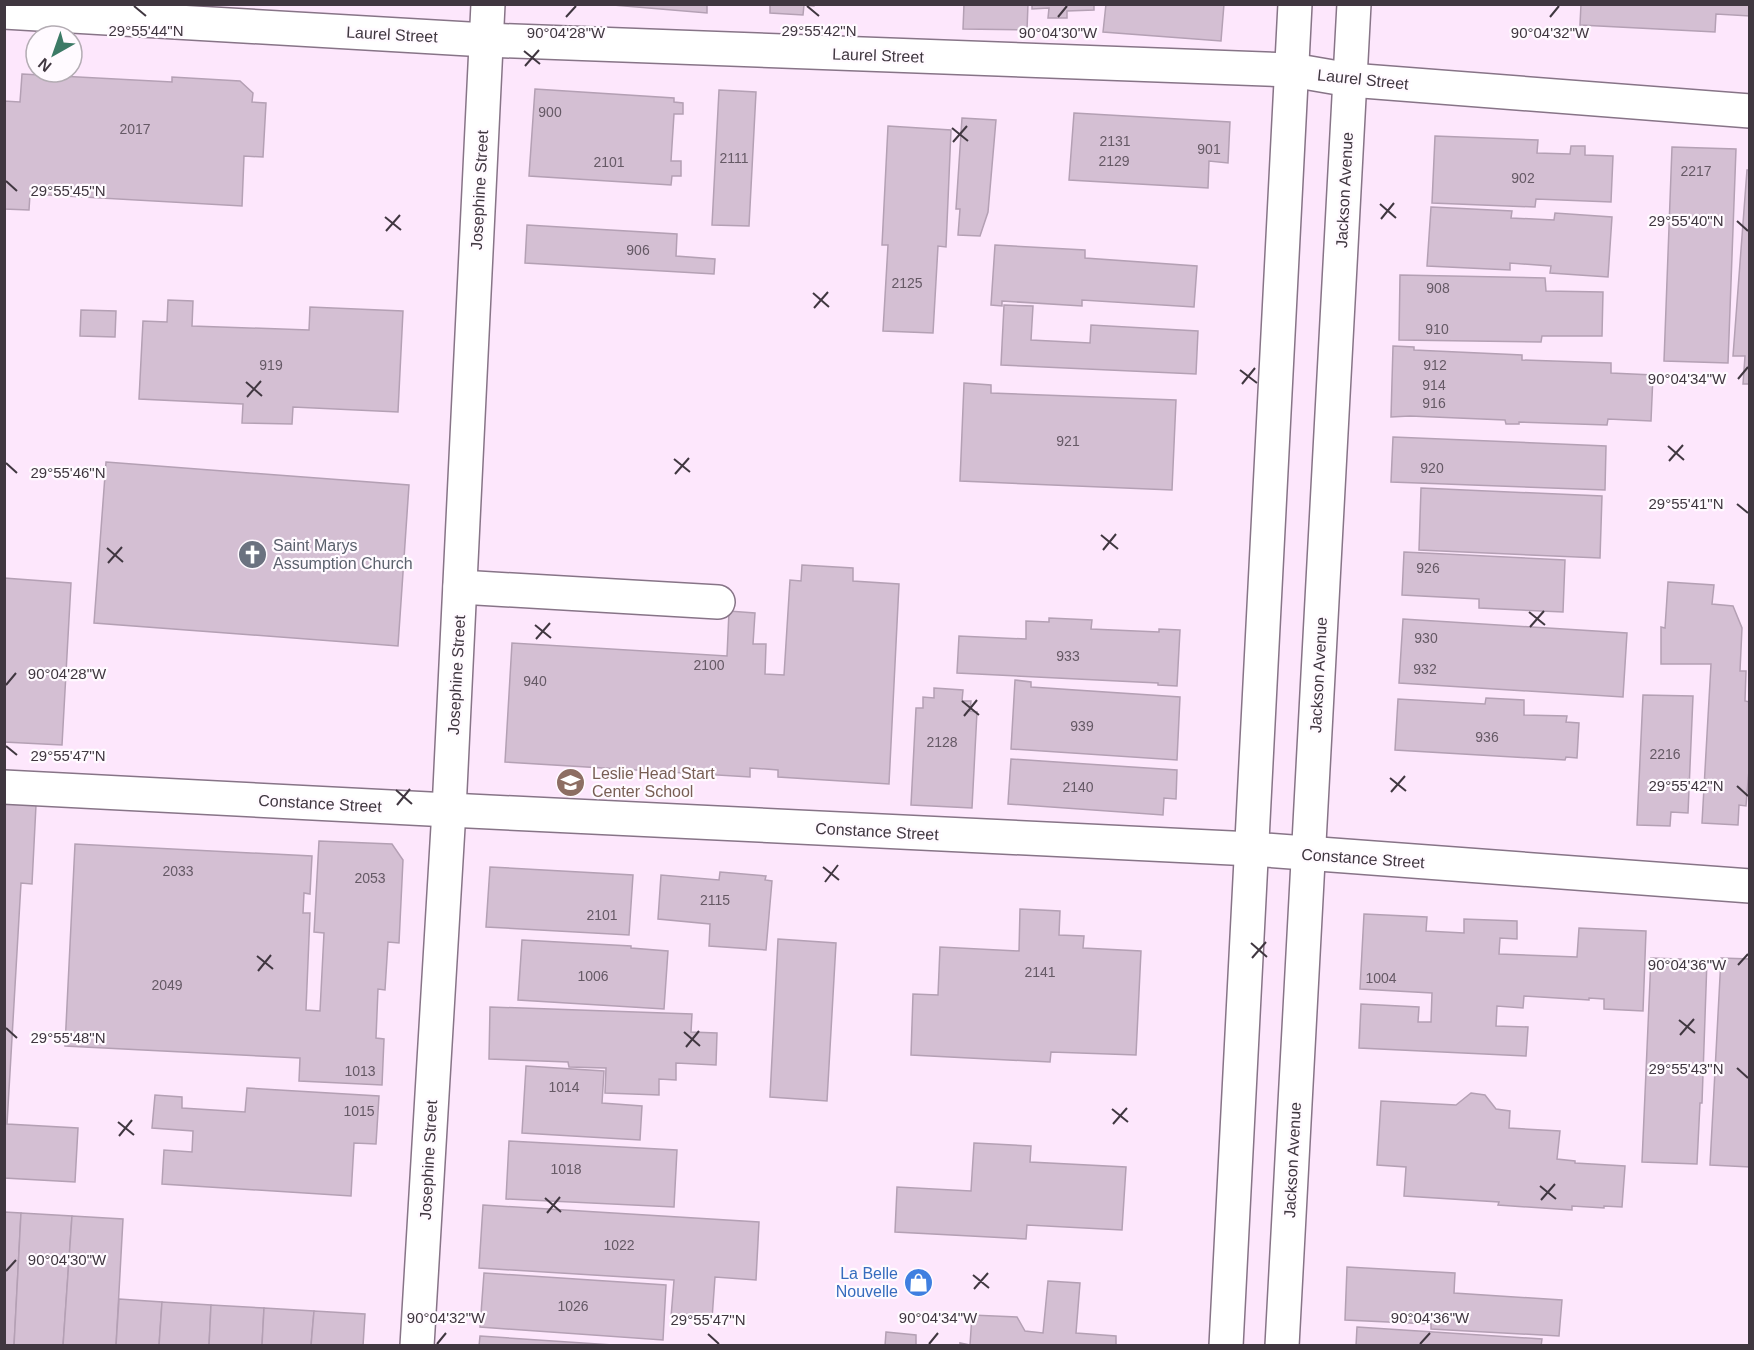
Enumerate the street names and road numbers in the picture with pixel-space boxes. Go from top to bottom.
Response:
street label: Laurel Street [346,24,439,45]
street label: Laurel Street [832,45,925,66]
street label: Laurel Street [1317,66,1410,93]
street label: Josephine Street [468,129,491,250]
street label: Jackson Avenue [1333,131,1356,249]
street label: Josephine Street [445,614,468,735]
street label: Jackson Avenue [1307,616,1330,734]
street label: Constance Street [258,792,383,815]
street label: Constance Street [815,820,940,843]
street label: Constance Street [1301,846,1426,871]
street label: Josephine Street [417,1099,440,1220]
street label: Jackson Avenue [1281,1101,1304,1219]

